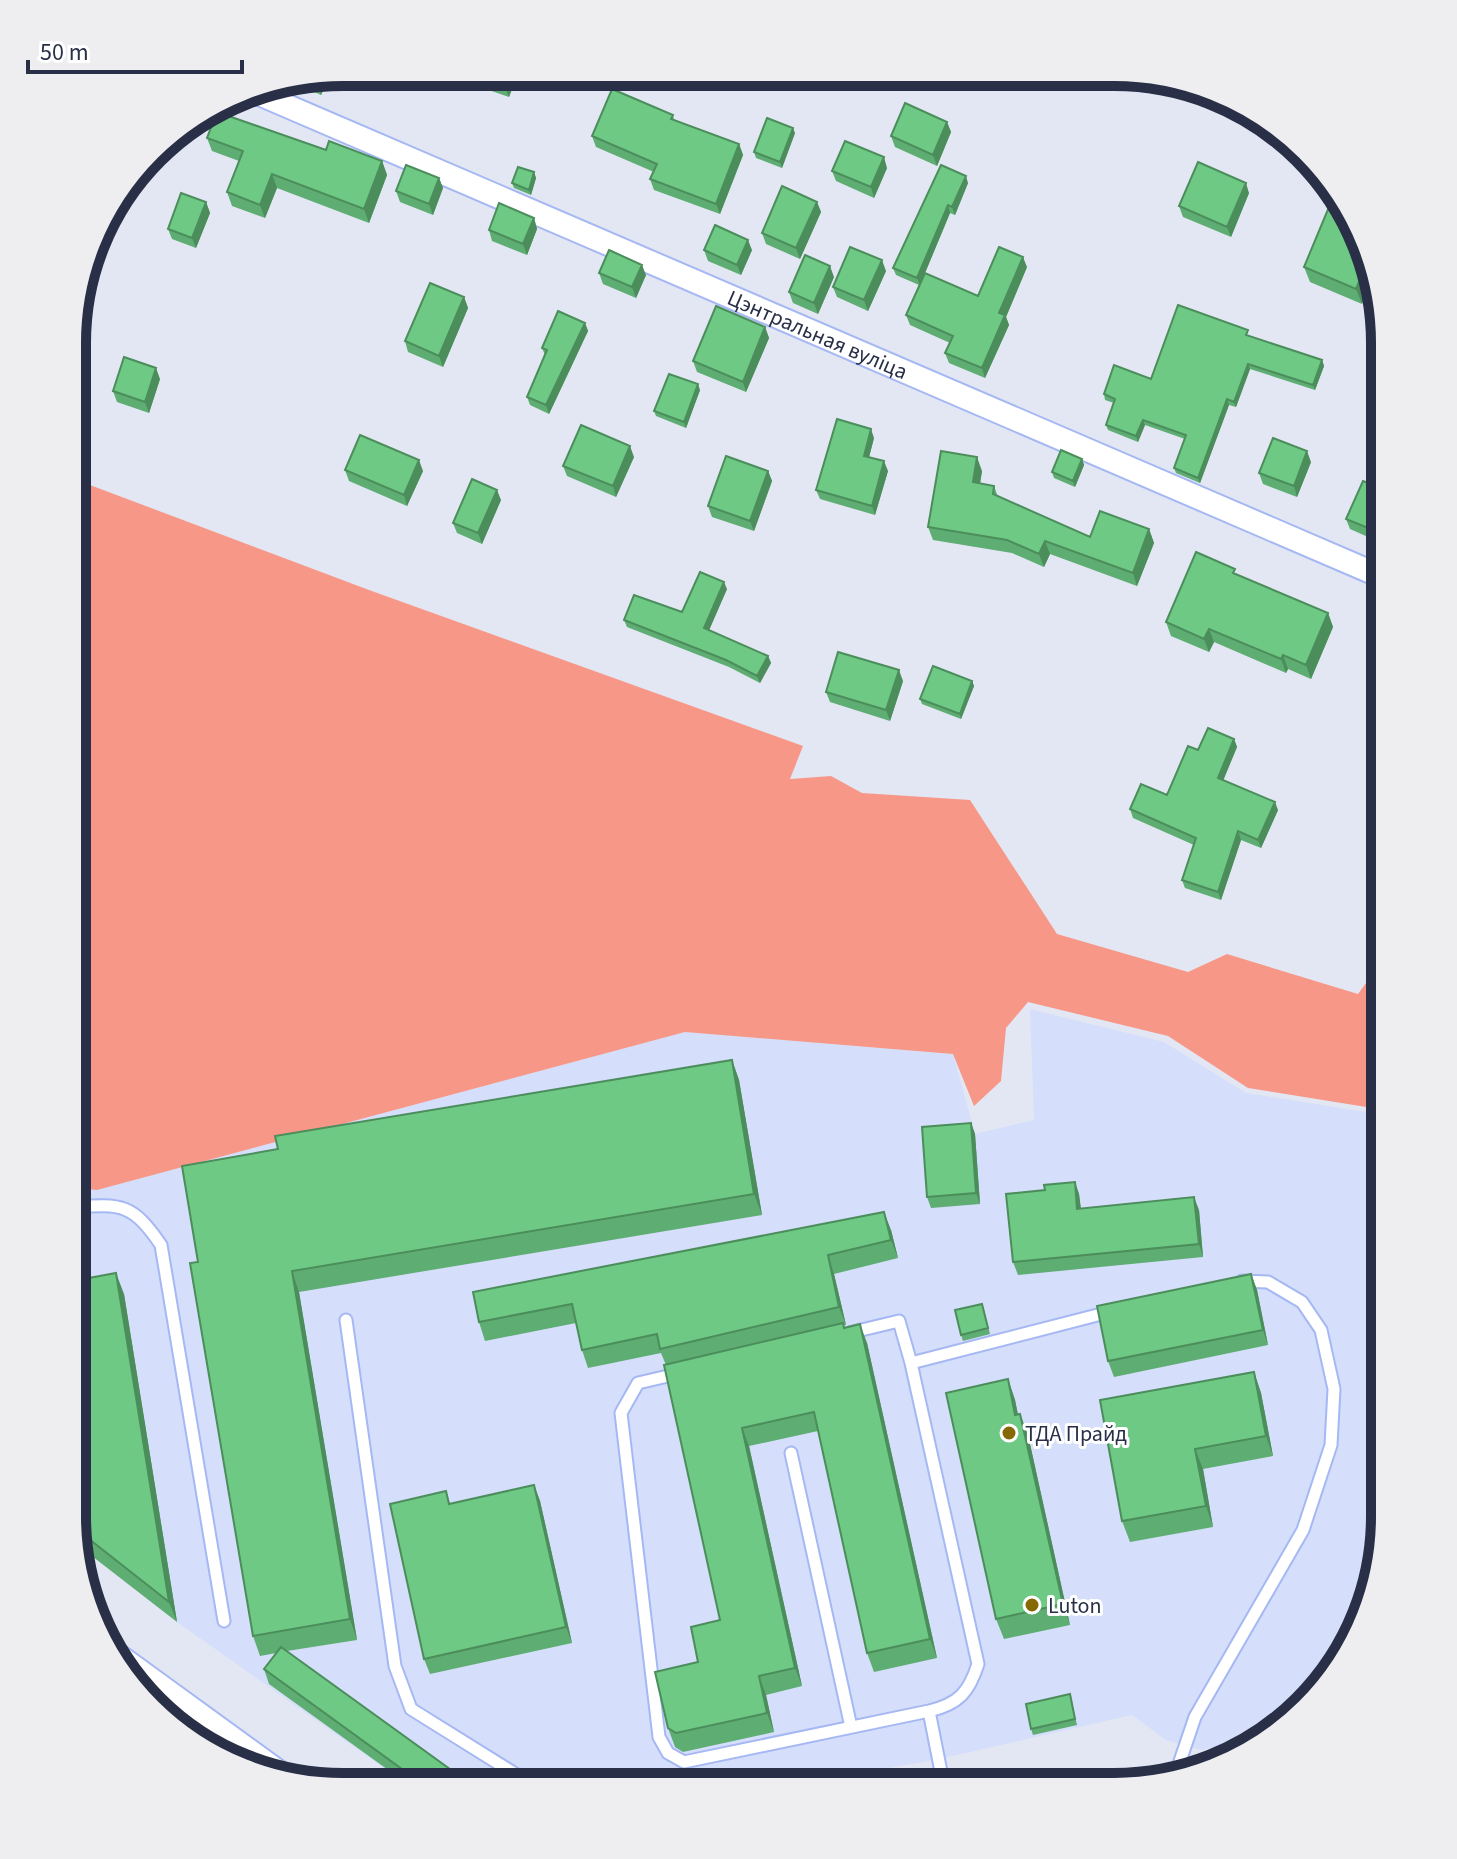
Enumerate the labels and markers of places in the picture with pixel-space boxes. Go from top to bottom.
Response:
place label: ТДА Прайд [1025,1418,1127,1450]
marker: ТДА Прайд [1000,1424,1018,1442]
place label: Luton [1048,1590,1102,1622]
marker: Luton [1023,1596,1041,1614]

